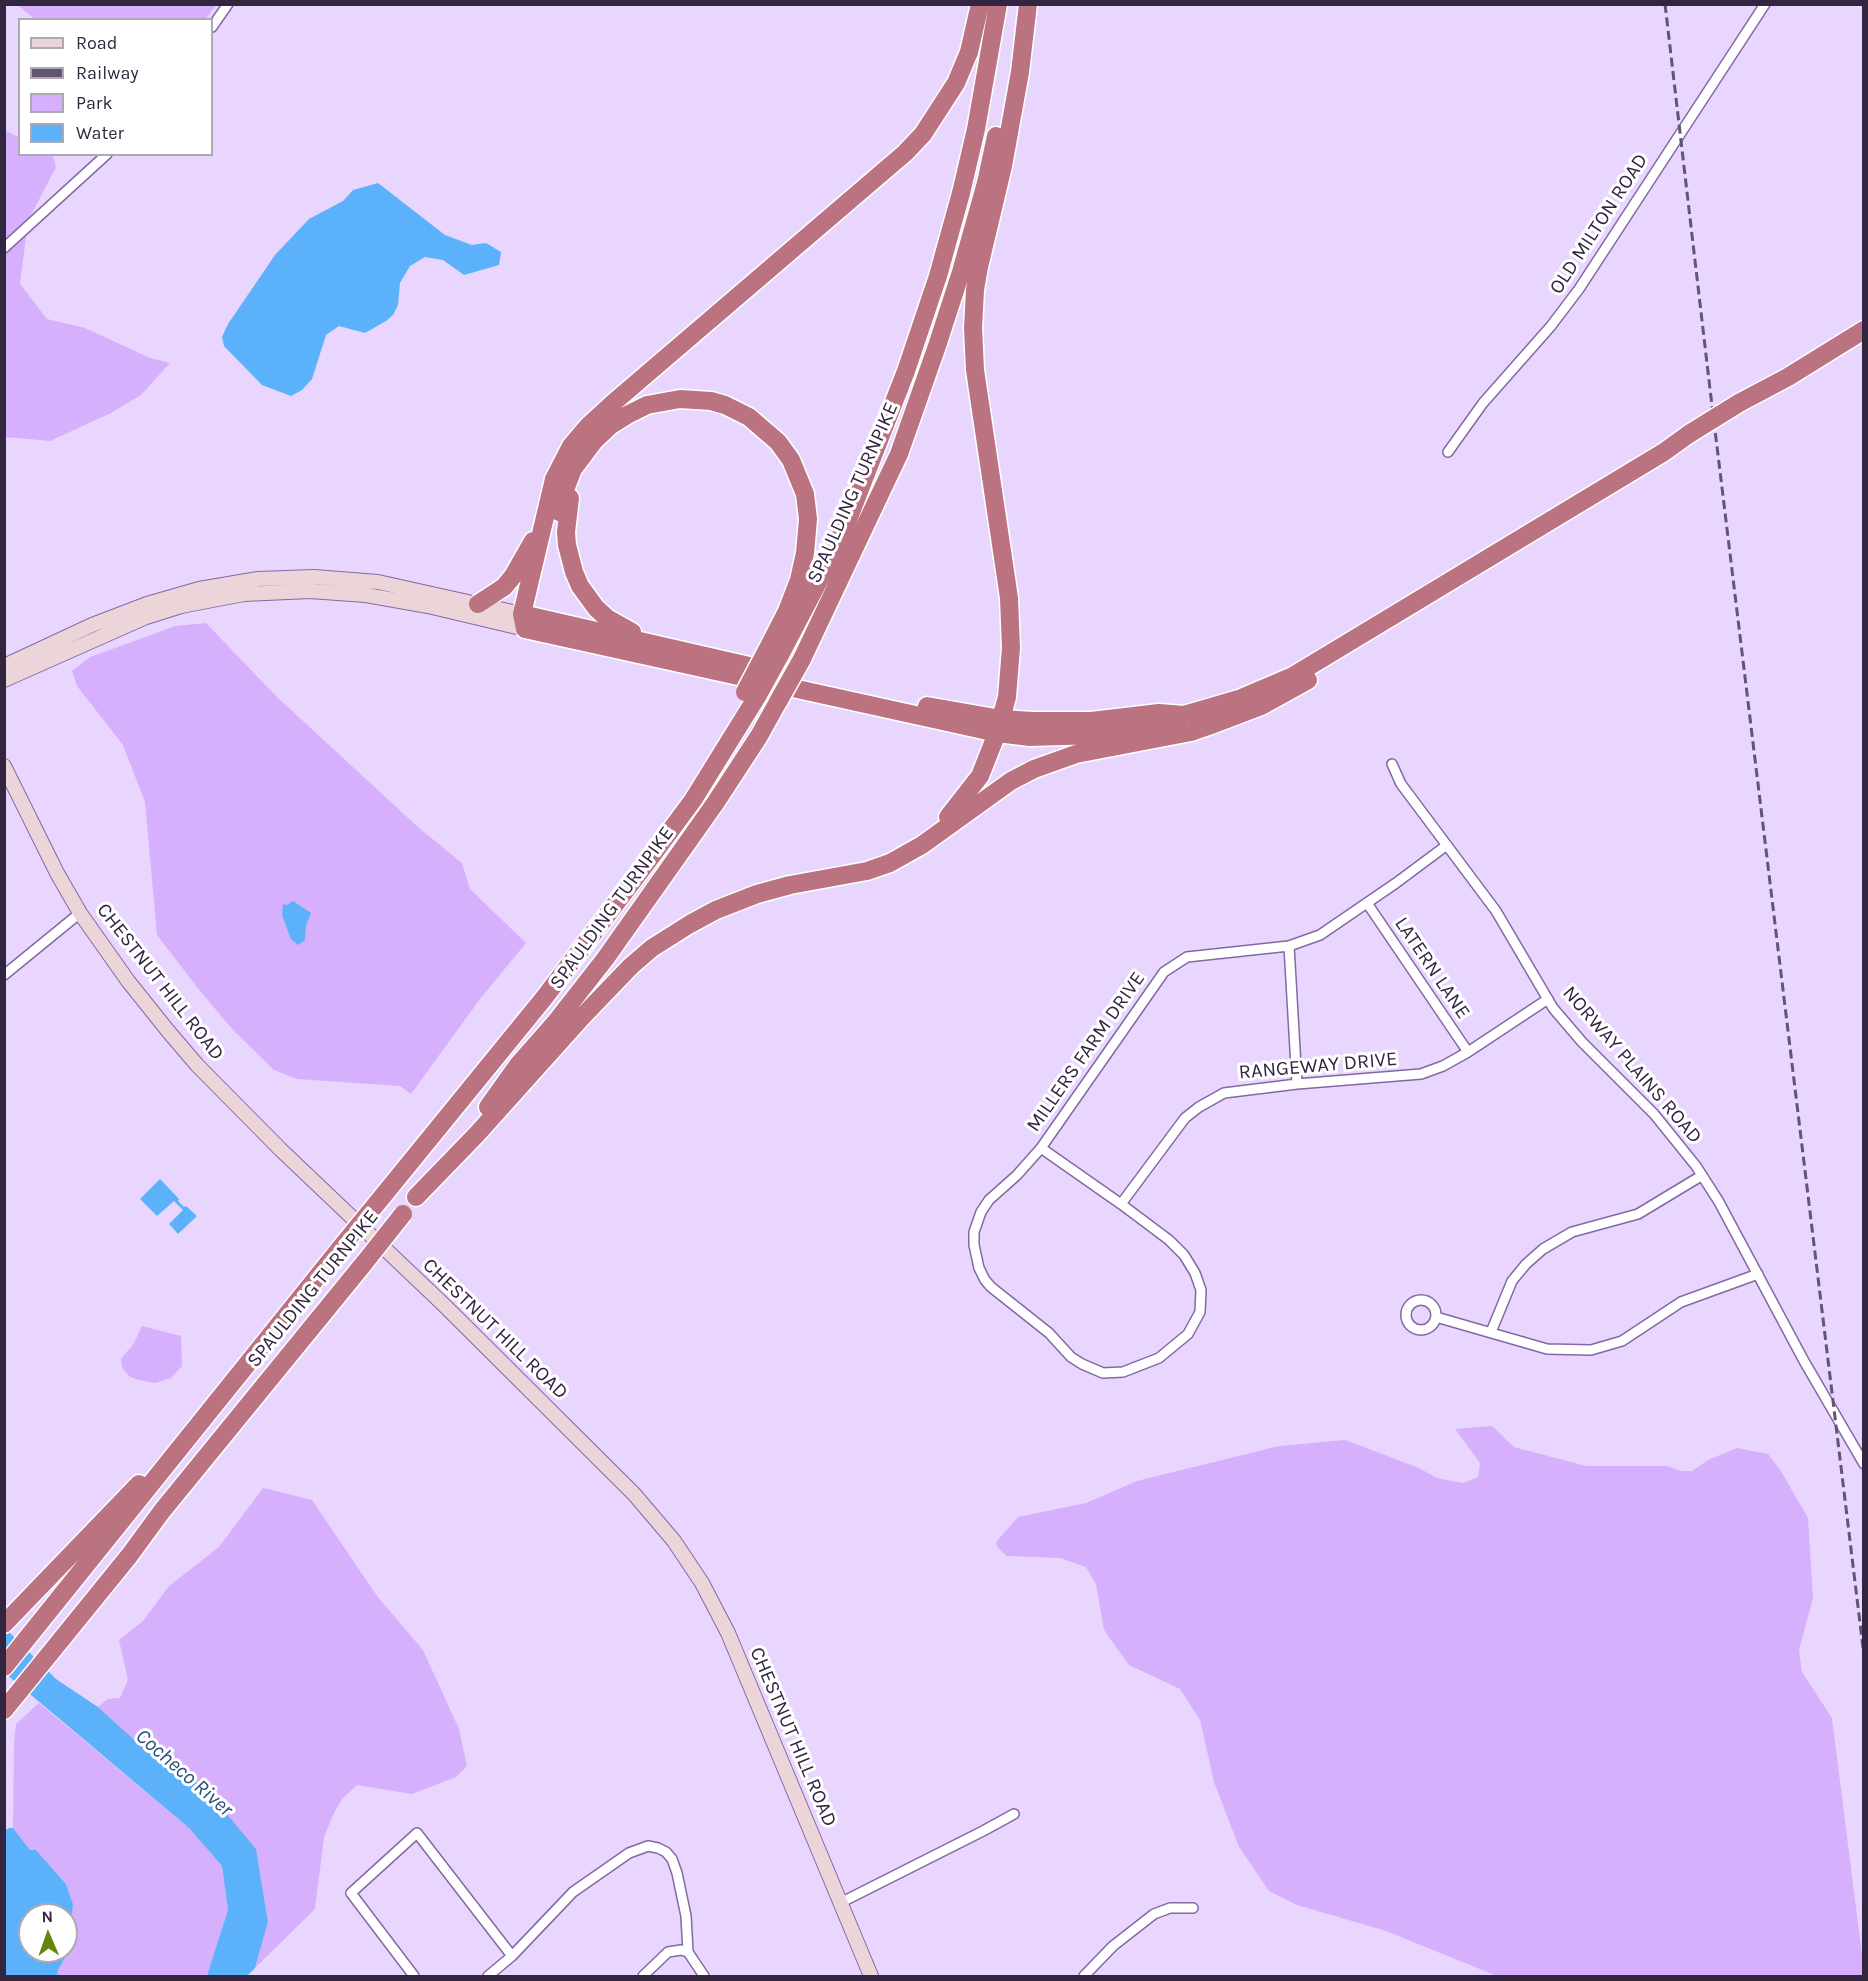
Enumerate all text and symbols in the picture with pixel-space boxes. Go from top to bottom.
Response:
legend [18,18,213,156]
text: Road [76,32,117,54]
text: Railway [76,62,139,84]
text: Park [76,92,113,114]
text: Water [76,122,124,144]
street label: OLD MILTON ROAD [1545,149,1653,299]
street label: SPAULDING TURNPIKE [802,399,904,587]
street label: SPAULDING TURNPIKE [545,822,679,994]
street label: CHESTNUT HILL ROAD [91,899,229,1065]
street label: LATERN LANE [1389,912,1475,1024]
street label: MILLERS FARM DRIVE [1022,967,1150,1137]
street label: NORWAY PLAINS ROAD [1557,981,1707,1149]
street label: RANGEWAY DRIVE [1238,1047,1398,1085]
street label: SPAULDING TURNPIKE [242,1206,384,1372]
street label: CHESTNUT HILL ROAD [417,1253,573,1405]
street label: CHESTNUT HILL ROAD [744,1644,842,1830]
water label: Cocheco River [130,1724,238,1822]
north arrow [18,1903,78,1963]
text: N [41,1907,53,1926]

